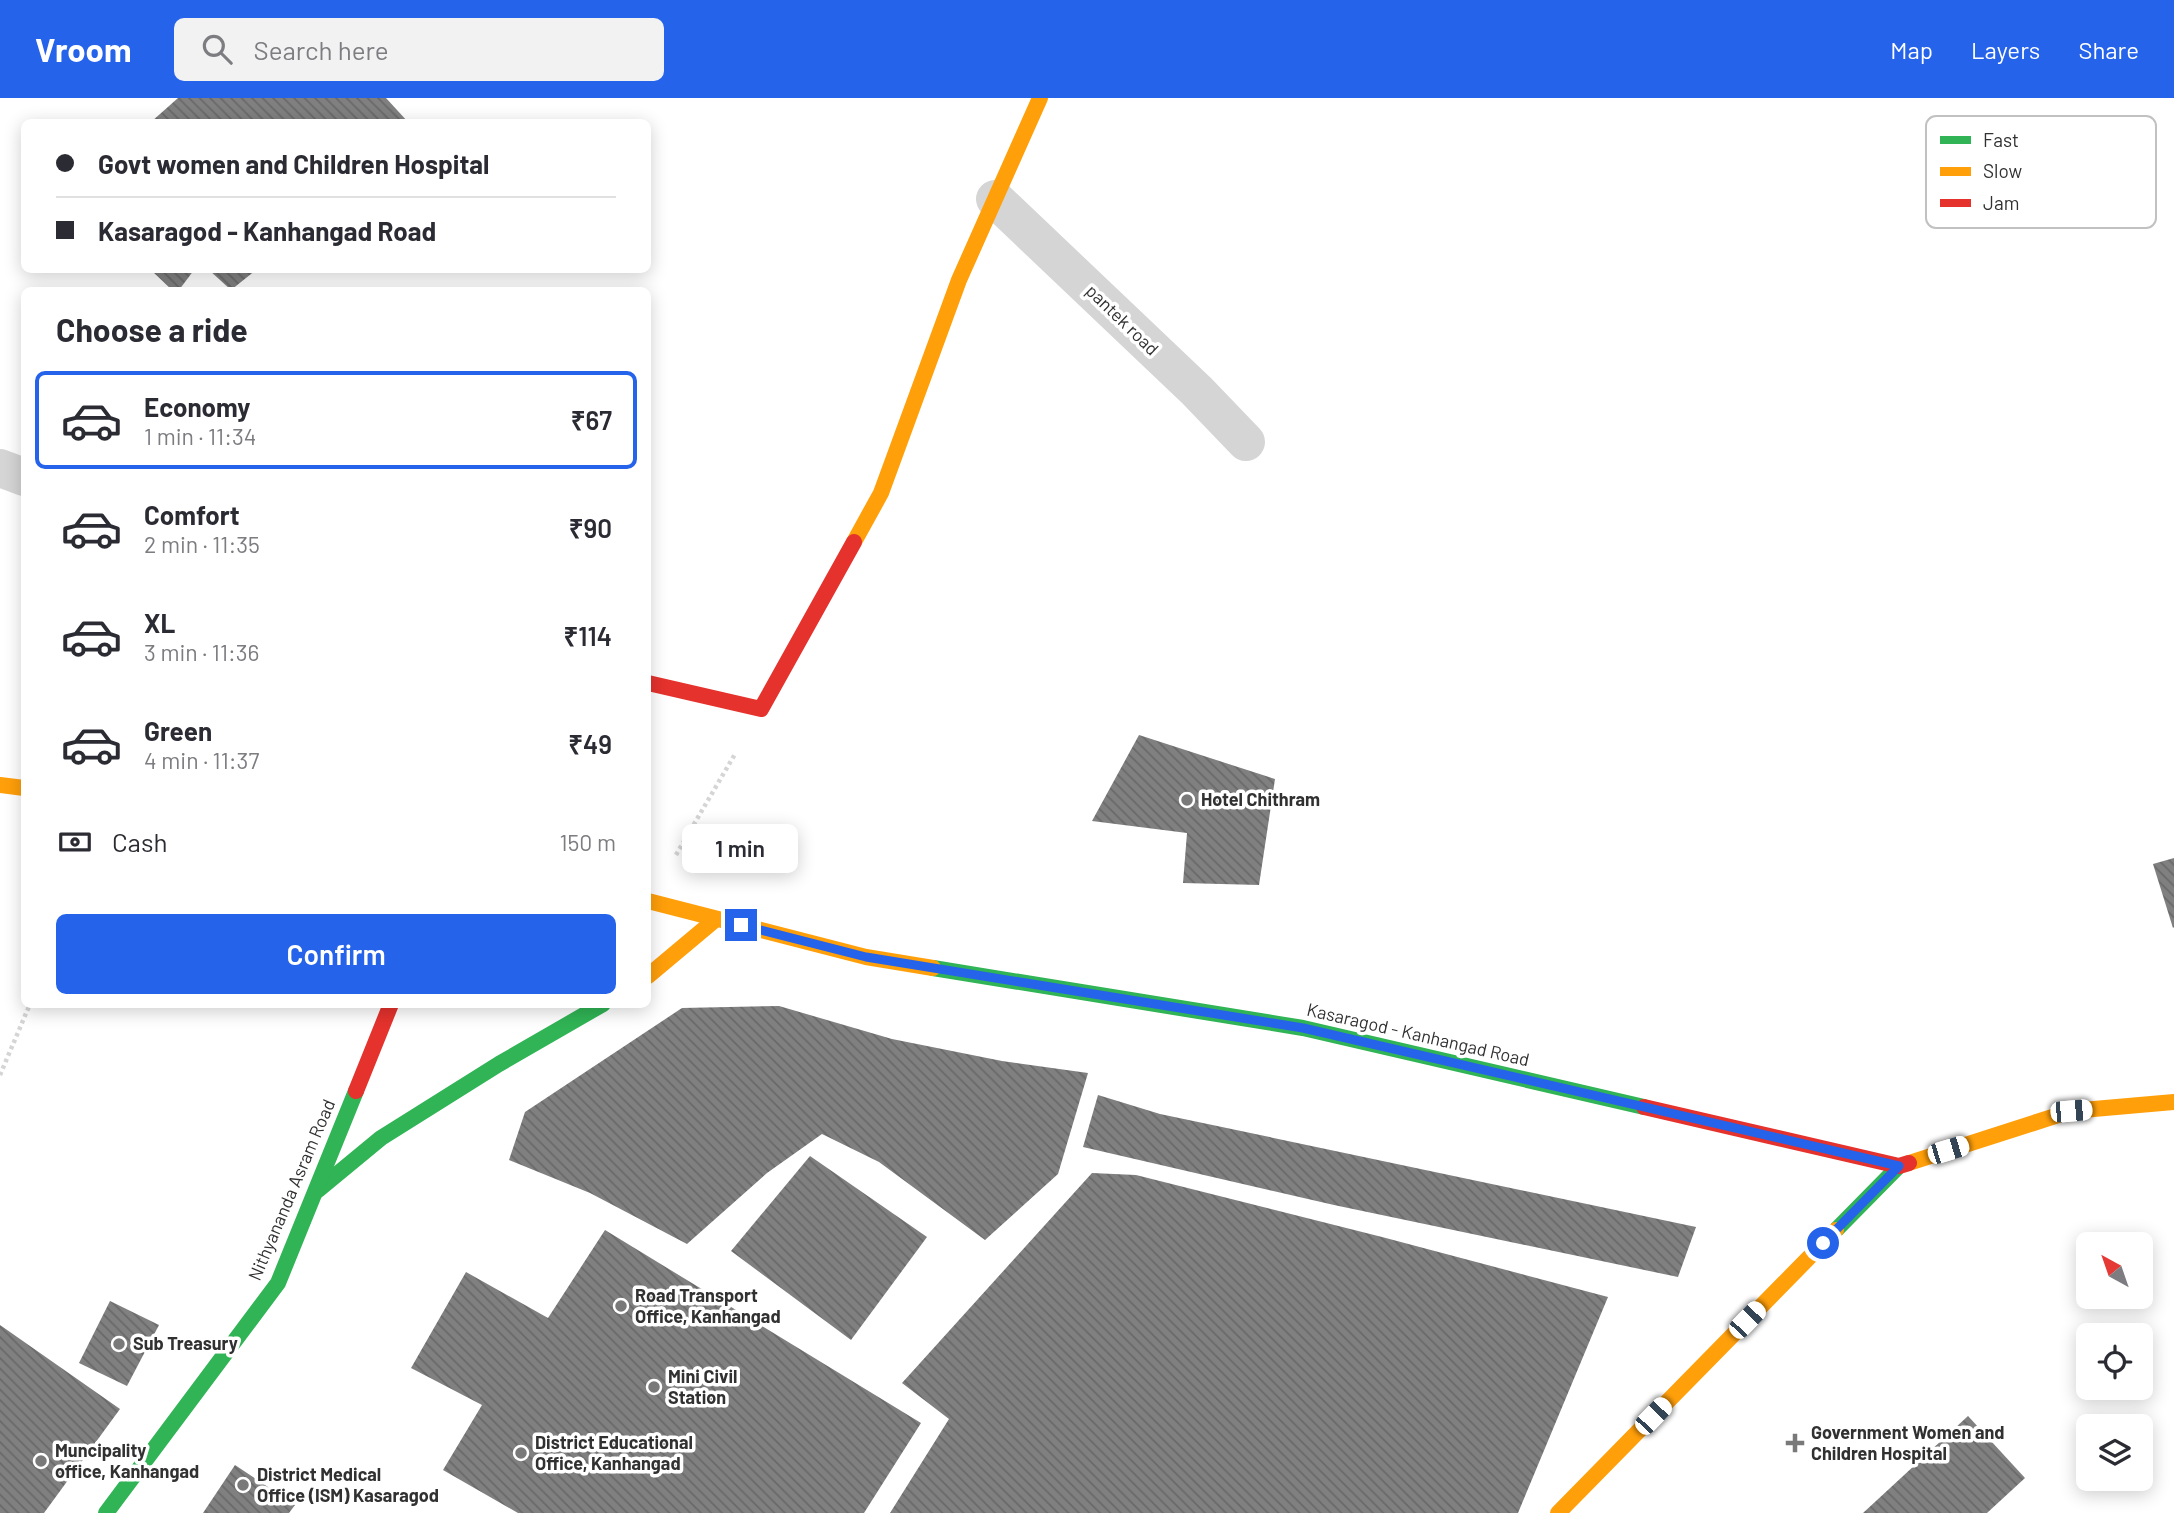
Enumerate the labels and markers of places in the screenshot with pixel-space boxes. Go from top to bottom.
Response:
place label: Hotel Chithram [1201,788,1320,810]
marker: Hotel Chithram [1179,792,1195,808]
place label: Road Transport Office, Kanhangad [635,1284,781,1327]
marker: Road Transport Office, Kanhangad [613,1298,629,1314]
place label: Sub Treasury [133,1332,238,1354]
marker: Sub Treasury [111,1336,127,1352]
place label: Mini Civil Station [668,1365,737,1408]
marker: Mini Civil Station [646,1379,662,1395]
place label: Government Women and Children Hospital [1811,1421,2004,1464]
place label: District Educational Office, Kanhangad [535,1431,693,1474]
marker: Government Women and Children Hospital [1785,1433,1805,1453]
place label: Muncipality office, Kanhangad [55,1439,199,1482]
marker: District Educational Office, Kanhangad [513,1445,529,1461]
marker: Muncipality office, Kanhangad [33,1453,49,1469]
place label: District Medical Office (ISM) Kasaragod [257,1463,439,1506]
marker: District Medical Office (ISM) Kasaragod [235,1477,251,1493]

